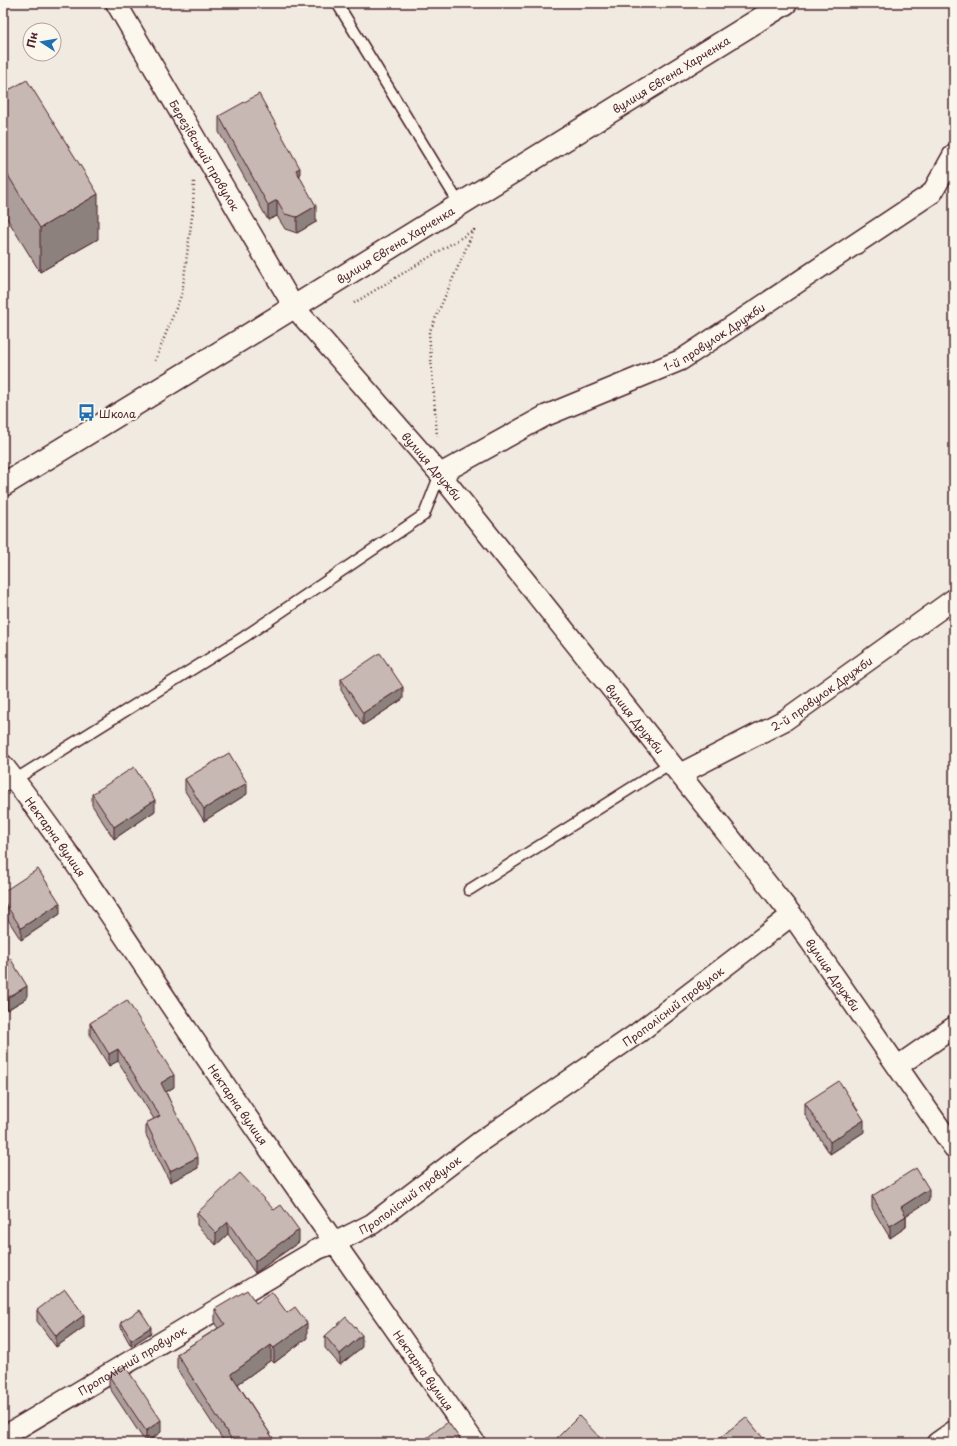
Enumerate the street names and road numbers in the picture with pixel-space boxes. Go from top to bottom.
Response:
street label: вулиця Євгена Харченка [609,31,733,117]
street label: Березівський провулок [166,96,244,214]
street label: вулиця Євгена Харченка [333,201,457,287]
street label: 1-й провулок Дружби [660,298,768,375]
street label: вулиця Дружби [398,428,466,504]
street label: 2-й провулок Дружби [768,652,875,735]
street label: вулиця Дружби [602,680,668,757]
street label: Нектарна вулиця [22,793,90,880]
street label: вулиця Дружби [802,935,865,1015]
street label: Прополісний провулок [619,962,727,1050]
street label: Нектарна вулиця [204,1060,272,1148]
street label: Прополісний провулок [356,1151,464,1238]
street label: Прополісний провулок [75,1321,189,1399]
street label: Нектарна вулиця [390,1326,458,1414]

